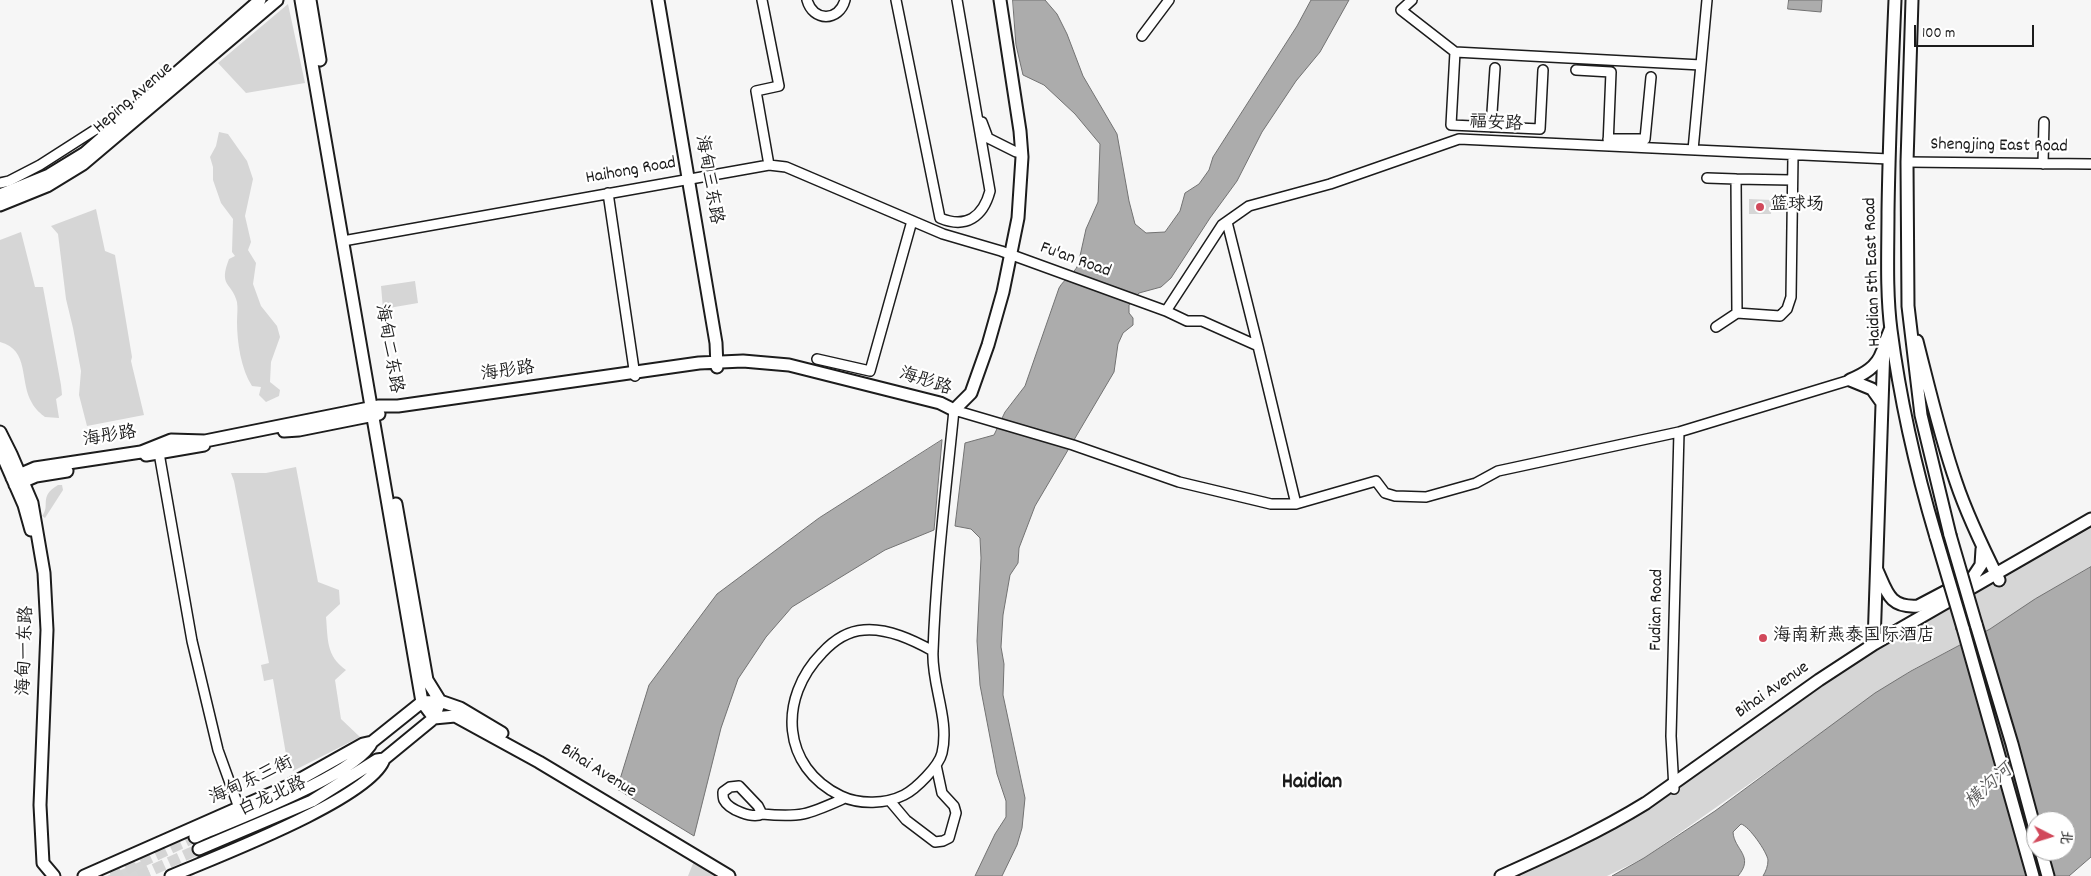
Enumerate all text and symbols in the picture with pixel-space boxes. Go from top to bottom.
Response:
scale bar [1916,15,2036,47]
text: 100 m [1922,23,1955,45]
street label: Heping Avenue [90,59,178,139]
street label: 福安路 [1468,113,1524,137]
street label: 海甸三东路 [689,134,725,226]
street label: Shengjing East Road [1930,135,2068,159]
street label: Haihong Road [584,153,678,191]
place label: 篮球场 [1770,196,1824,218]
street label: Haidian 5th East Road [1861,197,1887,347]
marker: 篮球场 [1754,201,1766,213]
street label: Fu'an Road [1037,238,1113,284]
street label: 海甸二东路 [369,303,405,395]
street label: 海彤路 [480,359,536,387]
street label: 海彤路 [896,364,954,402]
street label: 海彤路 [82,423,138,453]
street label: Fudian Road [1646,569,1670,651]
street label: 海甸一东路 [15,606,39,696]
place label: 海南新燕泰国际酒店 [1773,627,1935,649]
marker: 海南新燕泰国际酒店 [1757,632,1769,644]
street label: Bihai Avenue [1732,658,1814,724]
street label: Bihai Avenue [556,740,640,804]
street label: 海甸东三街 [207,753,297,811]
water label: 横沟河 [1961,760,2019,816]
district label: Haidian [1282,771,1342,797]
street label: 白龙北路 [236,773,310,823]
north arrow [2026,811,2076,861]
text: 北 [2054,829,2076,845]

